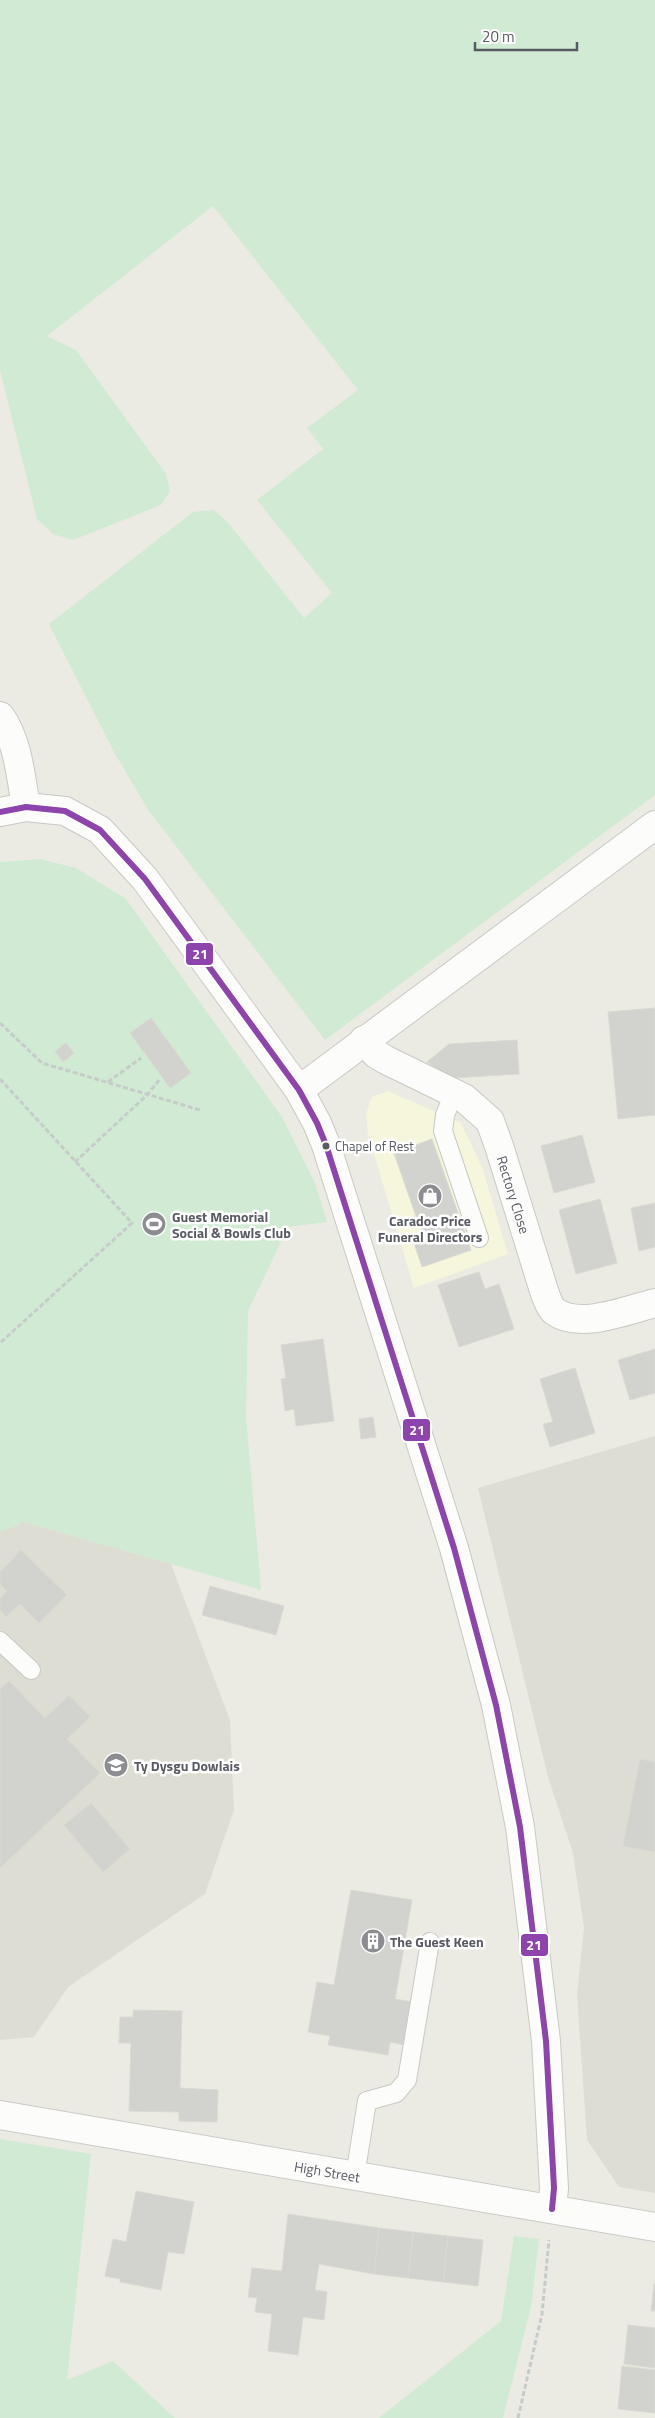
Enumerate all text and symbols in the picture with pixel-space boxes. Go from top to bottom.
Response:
scale bar [475,20,578,52]
text: 20 m [482,25,515,48]
line badge: 21 [185,942,214,966]
text: 21 [192,943,208,964]
place label: Chapel of Rest [335,1136,414,1156]
marker: Chapel of Rest [321,1141,331,1151]
street label: Rectory Close [492,1153,536,1236]
shop icon: Caradoc Price Funeral Directors [417,1183,443,1209]
place label: Guest Memorial Social & Bowls Club [172,1206,291,1243]
place label: Caradoc Price Funeral Directors [378,1210,483,1247]
sports icon: Guest Memorial Social & Bowls Club [141,1211,167,1237]
line badge: 21 [402,1418,431,1442]
text: 21 [409,1419,425,1440]
school or university icon: Ty Dysgu Dowlais [103,1752,129,1778]
place label: Ty Dysgu Dowlais [134,1755,240,1776]
building icon: The Guest Keen [360,1928,386,1954]
place label: The Guest Keen [390,1931,484,1952]
line badge: 21 [520,1933,549,1957]
text: 21 [526,1934,542,1955]
street label: High Street [293,2155,362,2187]

